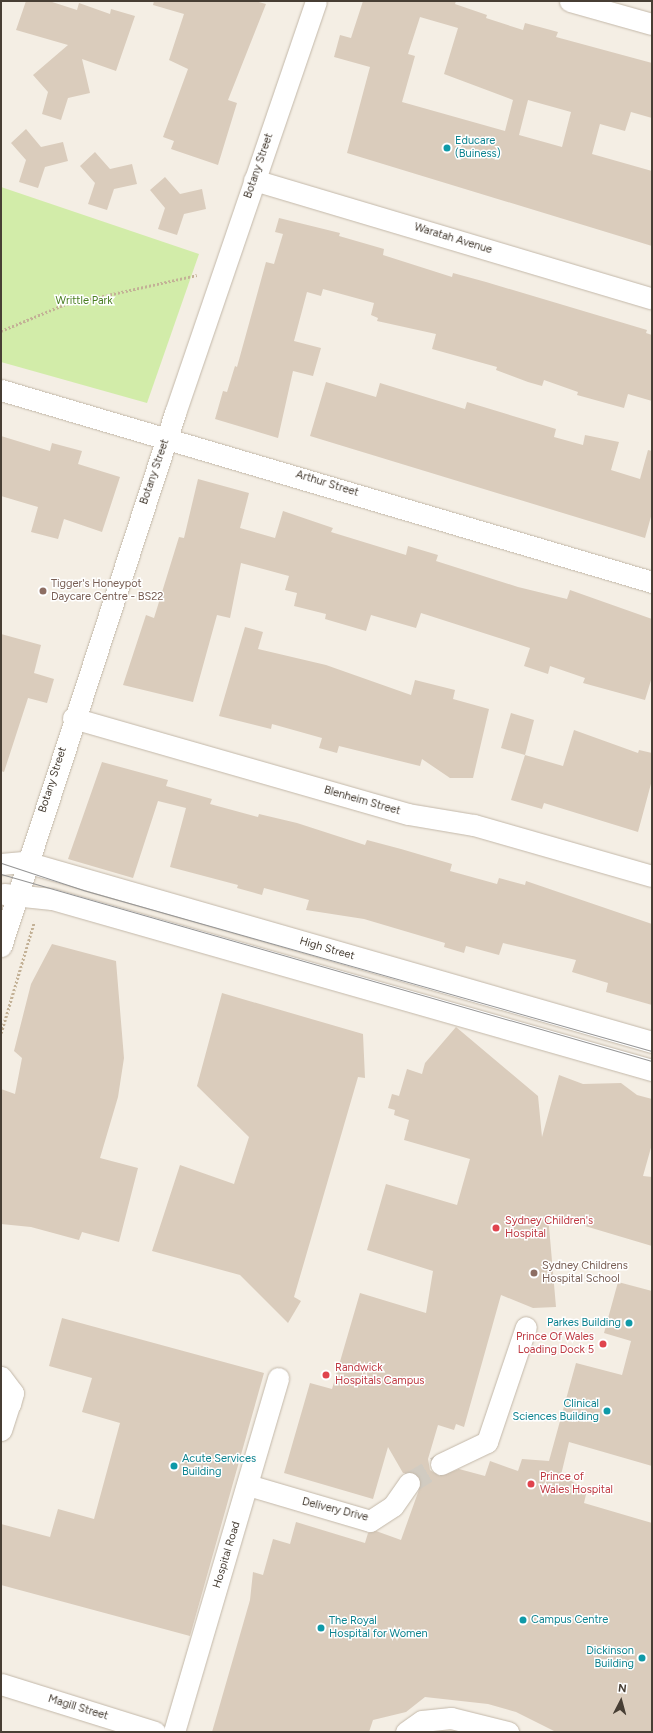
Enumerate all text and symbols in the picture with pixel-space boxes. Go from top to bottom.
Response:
street label: Botany Street [242,132,276,200]
place label: Educare (Buiness) [455,135,501,161]
marker: Educare (Buiness) [442,143,452,153]
street label: Waratah Avenue [412,221,494,257]
park label: Writtle Park [55,294,113,308]
street label: Botany Street [138,438,172,506]
street label: Arthur Street [294,468,360,500]
place label: Tigger's Honeypot Daycare Centre - BS22 [51,578,164,604]
marker: Tigger's Honeypot Daycare Centre - BS22 [38,586,48,596]
street label: Botany Street [36,746,70,814]
street label: Blenheim Street [322,784,402,818]
street label: High Street [298,935,356,963]
place label: Sydney Children's Hospital [505,1215,593,1241]
marker: Sydney Children's Hospital [490,1222,502,1234]
place label: Sydney Childrens Hospital School [542,1260,628,1286]
marker: Sydney Childrens Hospital School [529,1268,539,1278]
place label: Parkes Building [547,1316,621,1330]
marker: Parkes Building [624,1318,634,1328]
place label: Prince Of Wales Loading Dock 5 [516,1331,594,1357]
marker: Prince Of Wales Loading Dock 5 [597,1338,609,1350]
place label: Randwick Hospitals Campus [335,1362,424,1388]
marker: Randwick Hospitals Campus [320,1369,332,1381]
place label: Clinical Sciences Building [512,1398,599,1424]
marker: Clinical Sciences Building [602,1406,612,1416]
place label: Acute Services Building [182,1453,256,1479]
marker: Acute Services Building [169,1461,179,1471]
place label: Prince of Wales Hospital [540,1471,613,1497]
marker: Prince of Wales Hospital [525,1478,537,1490]
street label: Delivery Drive [301,1495,369,1525]
street label: Hospital Road [211,1520,243,1590]
place label: Campus Centre [531,1613,608,1627]
place label: The Royal Hospital for Women [329,1615,428,1641]
marker: Campus Centre [518,1615,528,1625]
marker: The Royal Hospital for Women [316,1623,326,1633]
place label: Dickinson Building [586,1645,634,1671]
marker: Dickinson Building [637,1653,647,1663]
north arrow [601,1681,641,1721]
text: N [617,1682,627,1695]
street label: Magill Street [46,1693,110,1723]

